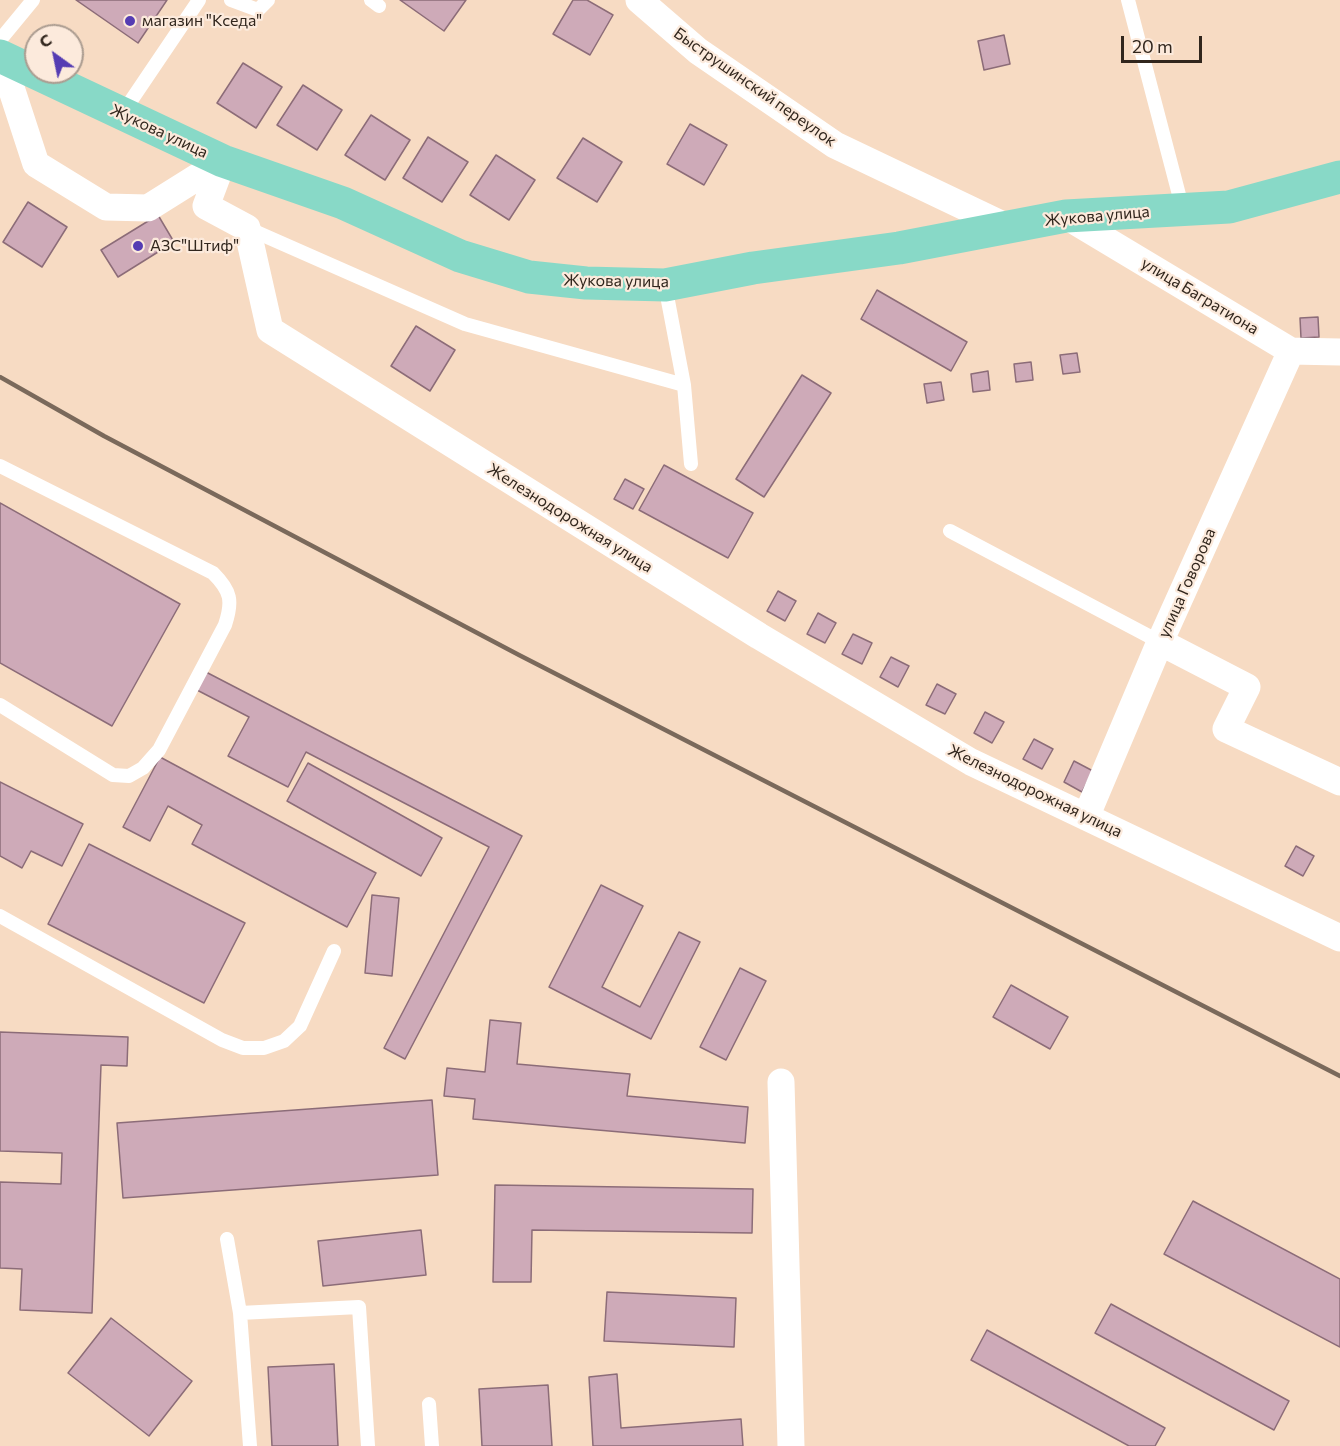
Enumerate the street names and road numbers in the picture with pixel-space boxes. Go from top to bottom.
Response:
street label: Быструшинский переулок [670,23,840,151]
street label: Жукова улица [107,100,211,162]
street label: Жукова улица [1044,202,1150,230]
street label: улица Багратиона [1138,253,1262,339]
street label: Жукова улица [563,270,669,292]
street label: Железнодорожная улица [484,459,656,577]
street label: улица Говорова [1154,525,1220,641]
street label: Железнодорожная улица [945,740,1125,842]

